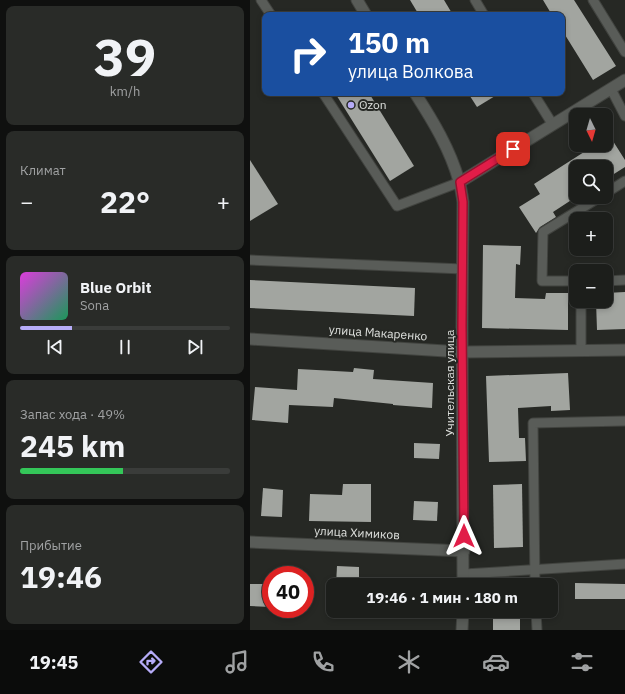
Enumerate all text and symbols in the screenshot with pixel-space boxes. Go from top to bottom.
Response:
text: 39 [94,23,156,90]
text: 150 m [348,24,430,61]
icon: right [282,28,334,80]
text: улица Волкова [348,60,473,83]
text: km/h [110,83,140,100]
place label: Ozon [359,97,386,112]
marker: Ozon [346,100,356,110]
north arrow [569,108,613,152]
map controls [569,108,613,308]
pin [496,132,530,166]
icon: arrive [502,138,524,160]
button: search [569,160,613,204]
text: Климат [20,162,66,179]
text: 22° [100,182,150,221]
text: − [20,187,33,216]
text: + [217,187,230,216]
button: + [569,212,613,256]
button: − [569,264,613,308]
text: Blue Orbit [80,278,151,297]
text: Sona [80,297,109,314]
street label: улица Макаренко [328,322,428,343]
street label: Учительская улица [442,329,457,436]
icon: previous [44,336,66,358]
icon: pause [114,336,136,358]
icon: next [184,336,206,358]
text: Запас хода · 49% [20,406,125,423]
text: 245 km [20,426,125,465]
position arrow [443,515,485,557]
street label: улица Химиков [314,523,400,542]
text: Прибытие [20,537,82,554]
text: 19:46 [20,557,102,596]
speed limit sign: 40 [262,566,314,618]
text: 19:46 · 1 мин · 180 m [366,588,518,607]
icon: directions [137,648,165,676]
icon: music [223,648,251,676]
icon: phone [309,648,337,676]
icon: climate [395,648,423,676]
icon: car [482,648,510,676]
icon: filters [568,648,596,676]
text: 19:45 [29,651,78,674]

